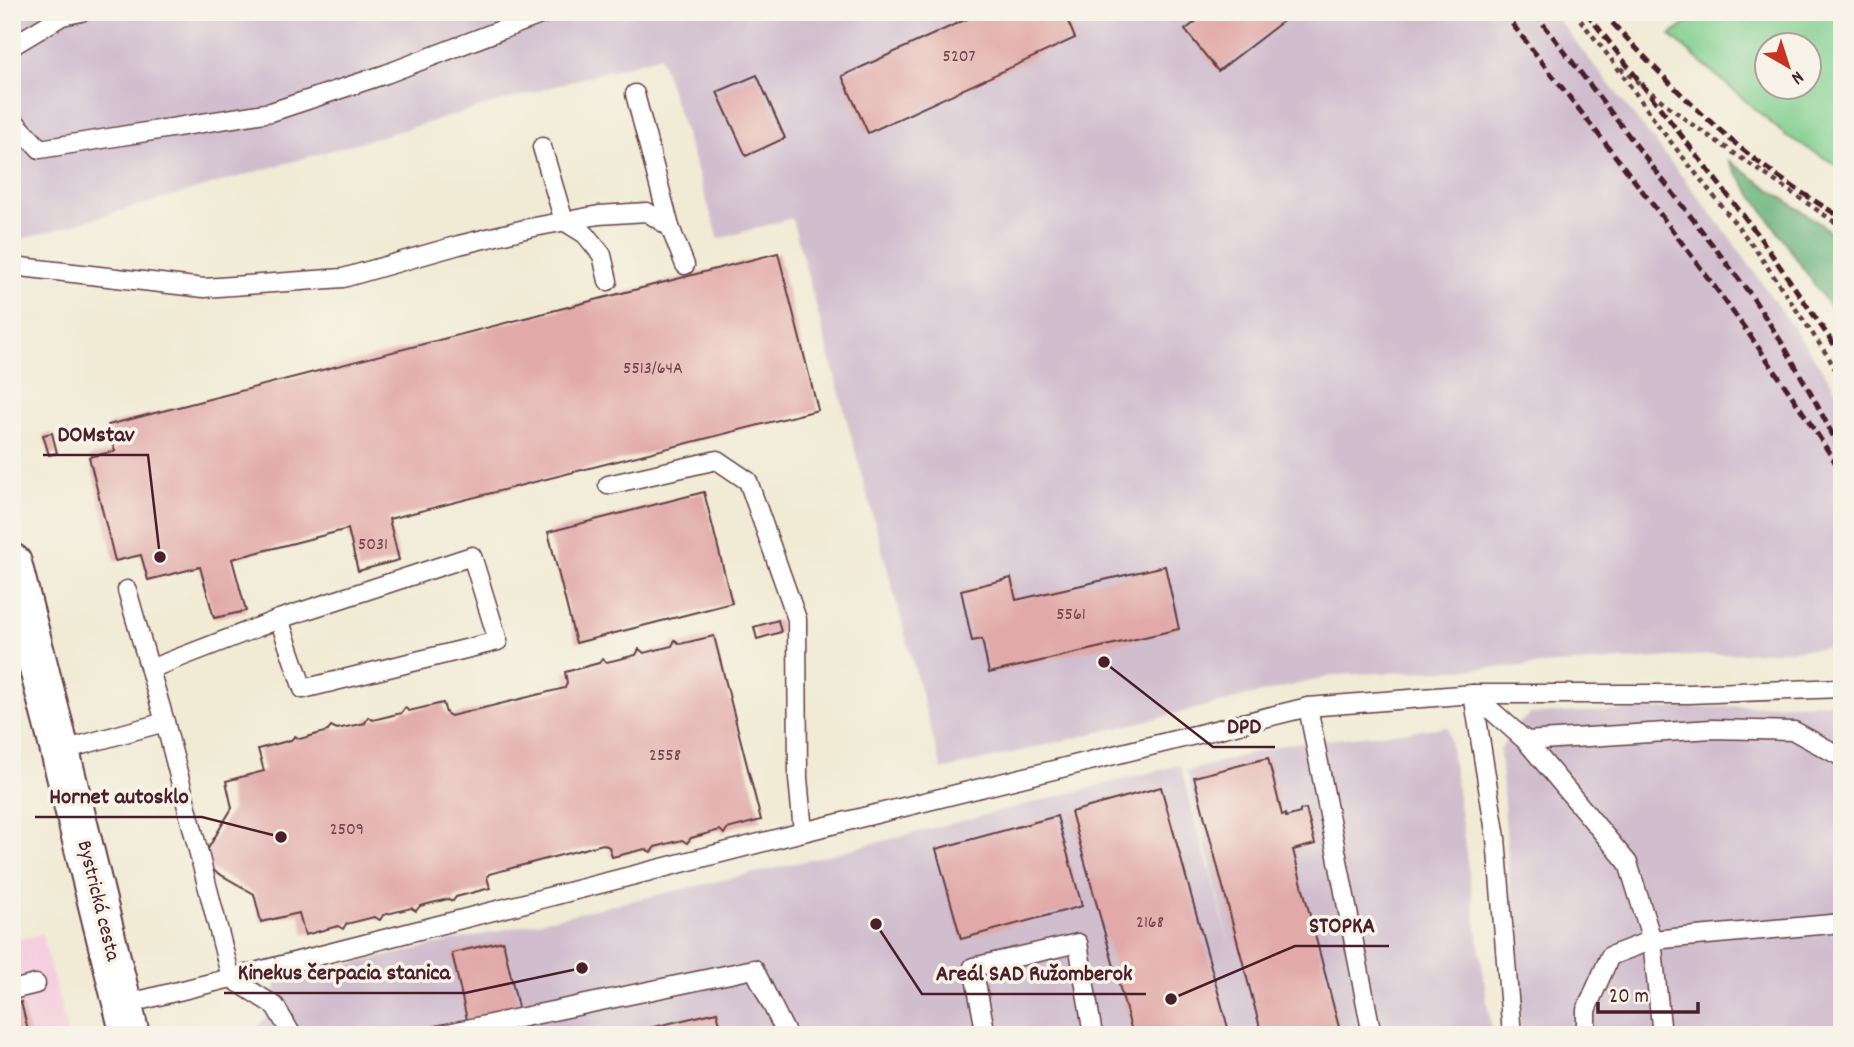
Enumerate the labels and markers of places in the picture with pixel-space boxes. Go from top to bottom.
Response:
callout: DOMstav [43,411,148,455]
callout: DPD [1213,703,1275,747]
callout: Hornet autosklo [35,773,202,817]
callout: STOPKA [1295,902,1389,946]
callout: Kinekus čerpacia stanica [224,949,465,993]
callout: Areál SAD Ružomberok [922,950,1146,994]

